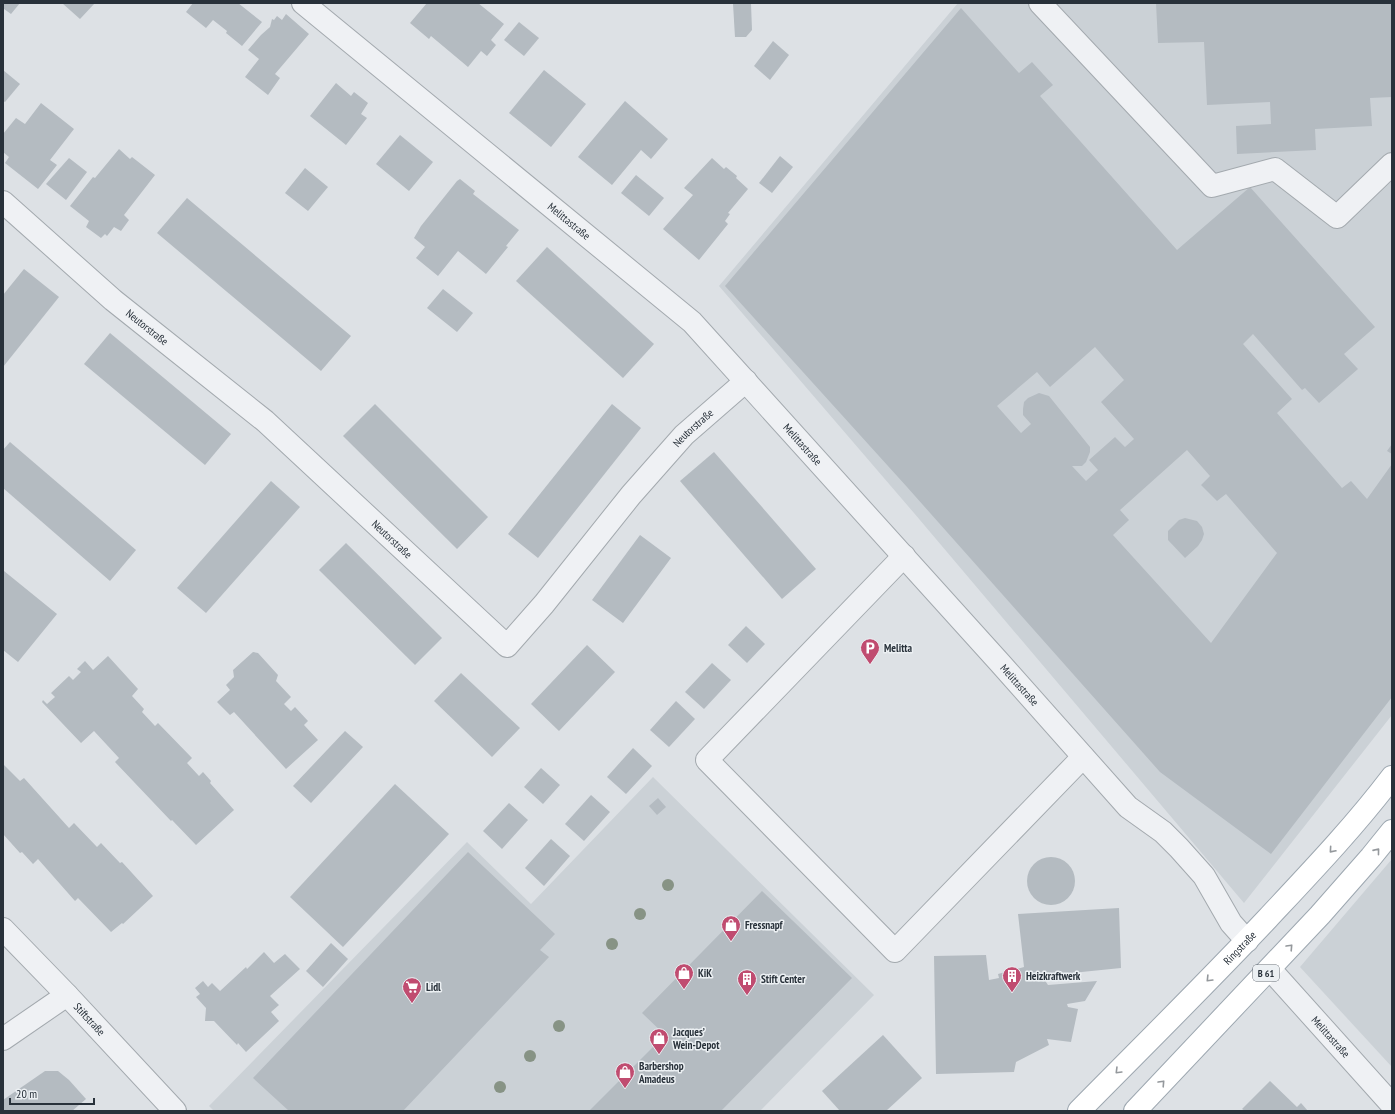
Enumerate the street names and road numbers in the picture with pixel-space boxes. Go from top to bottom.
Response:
street label: Melittastraße [545,200,594,243]
street label: Neutorstraße [123,306,171,349]
street label: Neutorstraße [670,405,716,450]
street label: Melittastraße [780,421,825,468]
street label: Neutorstraße [369,517,415,562]
street label: Melittastraße [997,661,1042,709]
street label: Ringstraße [1220,928,1259,968]
road number: B 61 [1253,965,1279,981]
street label: Stiftstraße [71,1000,109,1039]
street label: Melittastraße [1308,1013,1353,1061]

